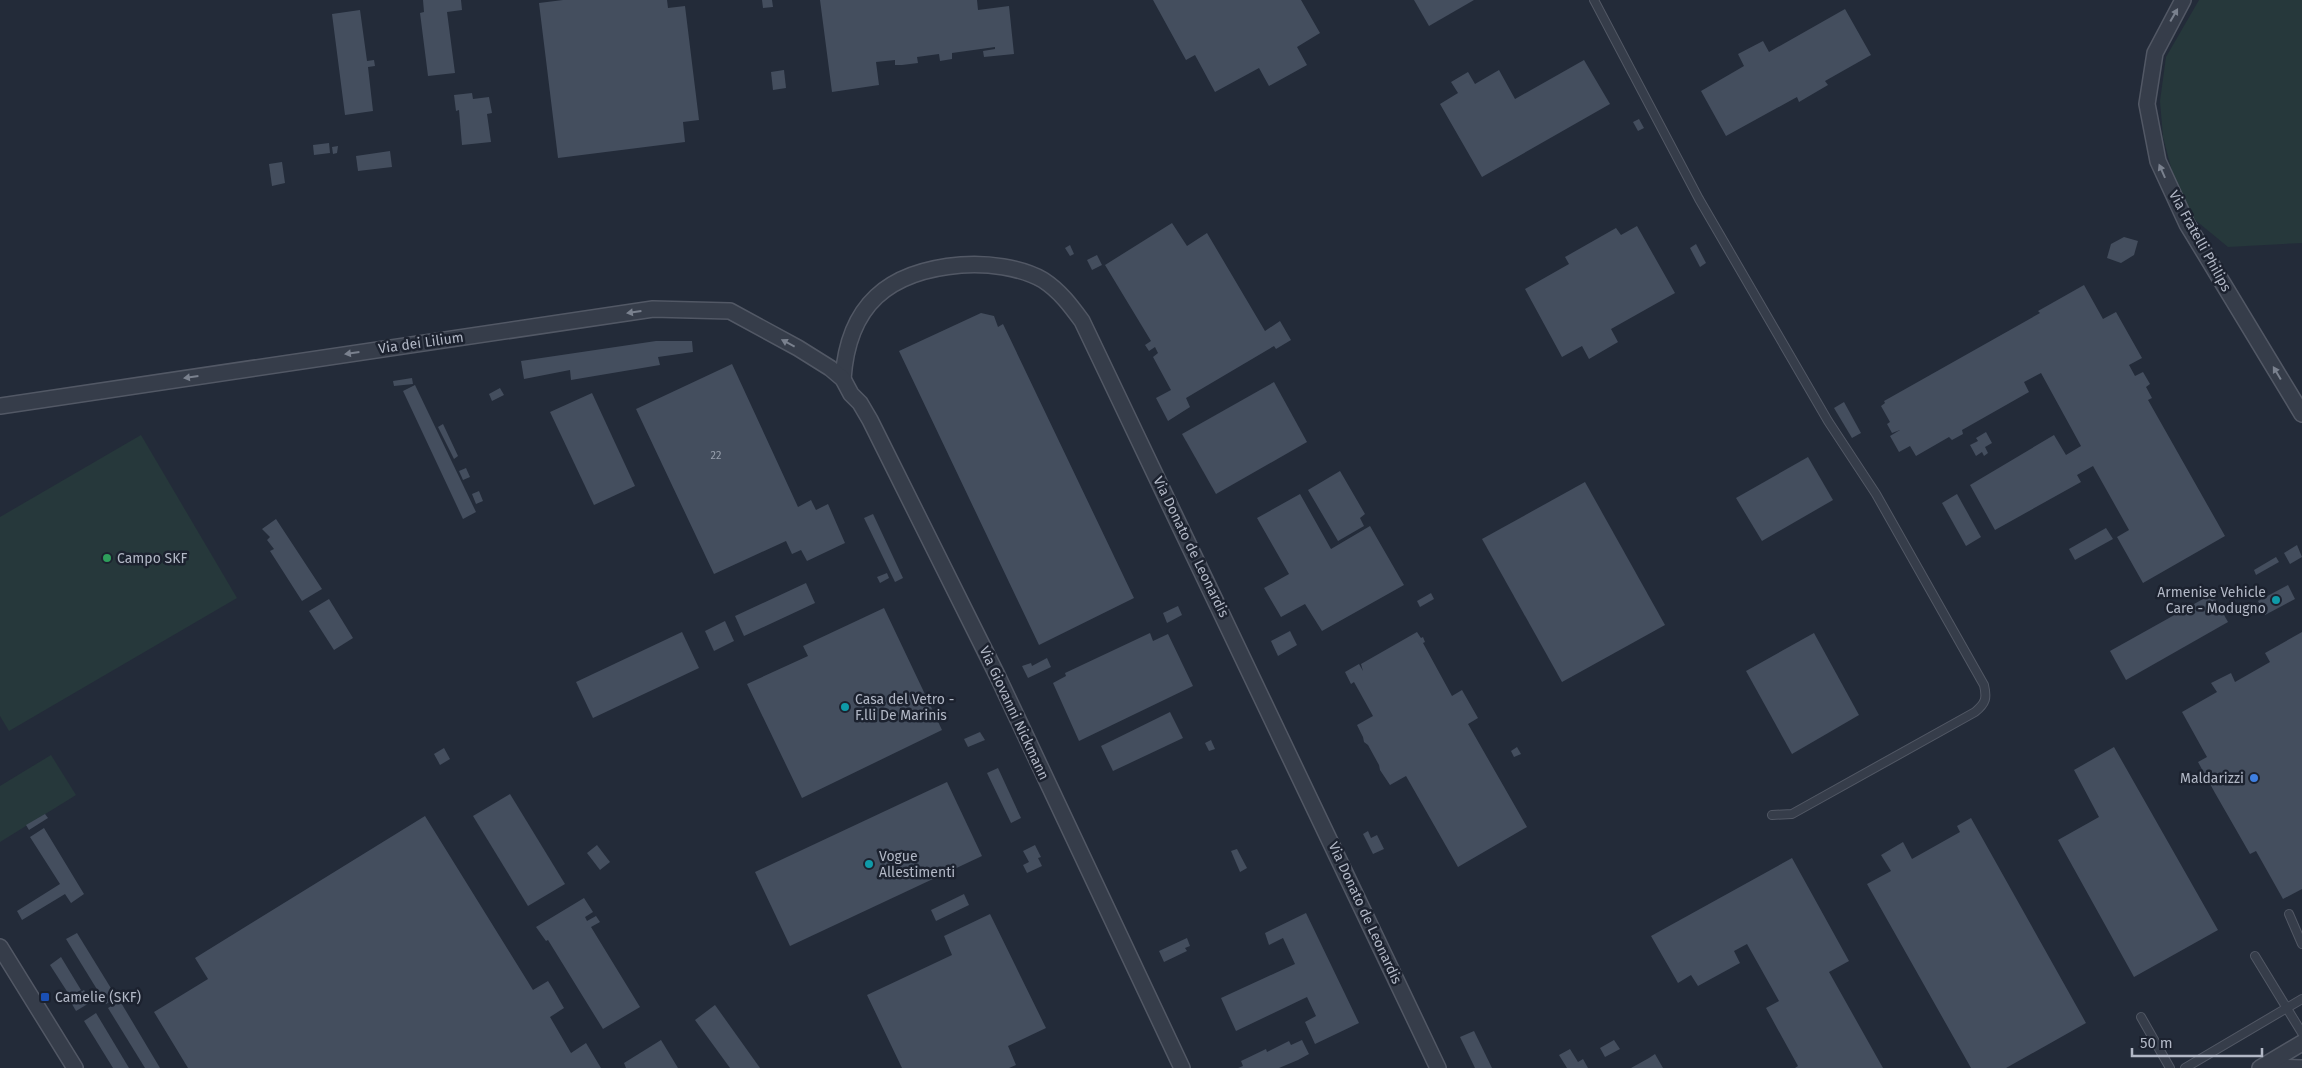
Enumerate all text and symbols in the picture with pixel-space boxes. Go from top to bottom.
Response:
one-way arrow [2170,8,2178,23]
one-way arrow [2158,164,2166,178]
street label: Via Fratelli Philips [2165,187,2235,295]
one-way arrow [625,308,641,316]
street label: Via dei Lilium [377,329,465,357]
one-way arrow [781,338,795,347]
one-way arrow [343,350,359,358]
one-way arrow [2272,366,2281,379]
one-way arrow [183,374,199,382]
house number: 22 [711,449,721,462]
street label: Via Donato de Leonardis [1149,474,1233,621]
place label: Campo SKF [117,550,187,567]
marker: Campo SKF [101,552,113,564]
place label: Armenise Vehicle Care - Modugno [2157,584,2266,617]
marker: Armenise Vehicle Care - Modugno [2270,594,2282,606]
street label: Via Giovanni Nickmann [976,643,1052,783]
place label: Casa del Vetro - F.lli De Marinis [855,691,954,724]
marker: Casa del Vetro - F.lli De Marinis [839,701,851,713]
place label: Maldarizzi [2180,770,2244,787]
marker: Maldarizzi [2248,772,2260,784]
street label: Via Donato de Leonardis [1325,839,1406,987]
place label: Vogue Allestimenti [879,848,955,881]
marker: Vogue Allestimenti [863,858,875,870]
place label: Camelie (SKF) [55,989,141,1006]
marker: Camelie (SKF) [39,991,51,1003]
scale bar [2132,1026,2262,1058]
text: 50 m [2140,1034,2173,1052]

